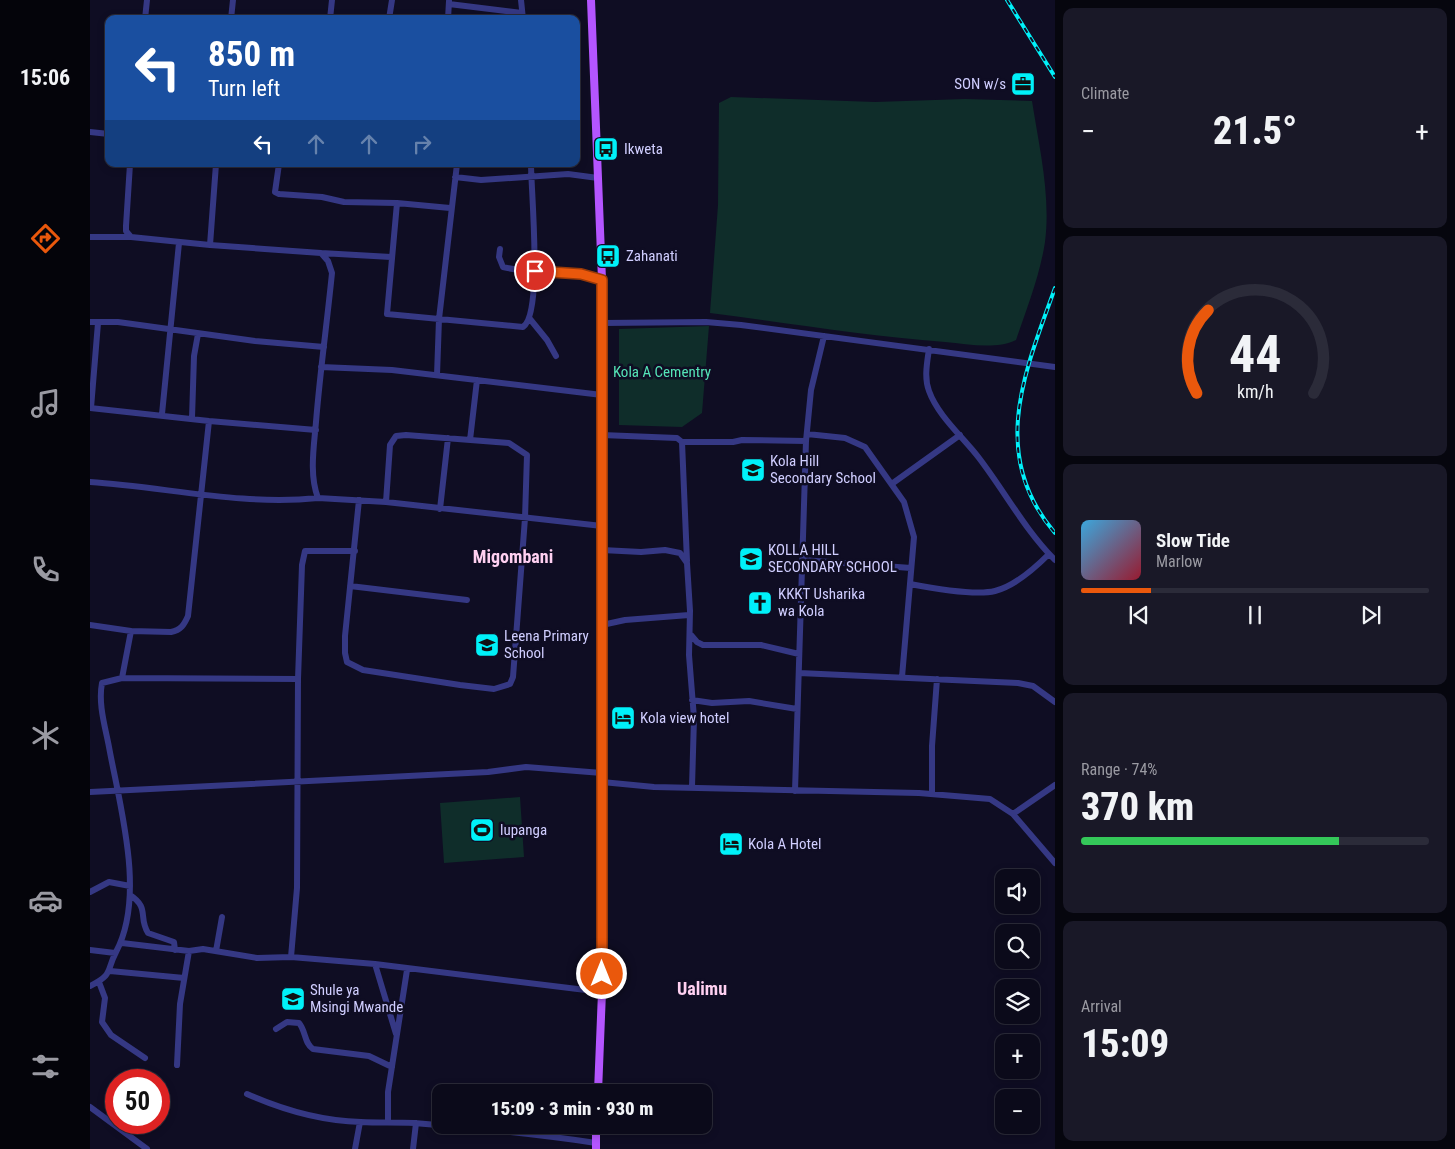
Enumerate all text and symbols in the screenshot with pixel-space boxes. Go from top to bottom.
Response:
text: 850 m [208,34,295,75]
icon: left [125,35,190,100]
text: 15:06 [20,65,70,90]
office icon: SON w/s [1010,71,1036,97]
place label: SON w/s [954,75,1006,93]
text: Turn left [208,76,280,101]
text: Climate [1081,84,1129,103]
text: 21.5° [1213,109,1297,153]
text: − [1081,115,1095,148]
text: + [1415,115,1429,148]
icon: left [249,130,277,158]
icon: ahead [302,130,330,158]
icon: ahead [355,130,383,158]
icon: right [408,130,436,158]
bus stop icon: Ikweta [593,136,619,162]
place label: Ikweta [624,140,663,158]
icon: directions [28,221,63,256]
bus stop icon: Zahanati [595,243,621,269]
place label: Zahanati [626,247,678,265]
pin [514,250,556,292]
icon: arrive [521,257,549,285]
text: 44 [1229,324,1281,385]
park label: Kola A Cementry [613,363,711,381]
text: km/h [1237,381,1273,402]
icon: music [28,386,63,421]
place label: Kola Hill Secondary School [770,452,876,487]
school or university icon: Kola Hill Secondary School [740,457,766,483]
text: Slow Tide [1156,529,1230,552]
place label: KOLLA HILL SECONDARY SCHOOL [768,541,897,576]
district label: Migombani [473,546,553,567]
school or university icon: KOLLA HILL SECONDARY SCHOOL [738,546,764,572]
icon: phone [28,552,63,587]
text: Marlow [1156,552,1203,571]
place label: KKKT Usharika wa Kola [778,585,865,620]
church icon: KKKT Usharika wa Kola [747,590,773,616]
icon: previous [1125,601,1153,629]
icon: pause [1241,601,1269,629]
icon: next [1357,601,1385,629]
place label: Leena Primary School [504,627,589,662]
school or university icon: Leena Primary School [474,632,500,658]
hotel icon: Kola view hotel [610,705,636,731]
place label: Kola view hotel [640,709,729,727]
icon: climate [28,718,63,753]
text: Range · 74% [1081,760,1157,779]
text: 370 km [1081,785,1194,829]
sports icon: lupanga [469,817,495,843]
place label: lupanga [500,821,547,839]
hotel icon: Kola A Hotel [718,831,744,857]
place label: Kola A Hotel [748,835,821,853]
map controls [995,869,1040,1134]
button: sound [995,869,1040,914]
icon: car [28,883,63,918]
button: search [995,924,1040,969]
position arrow [575,947,627,999]
district label: Ualimu [677,978,727,999]
button: layers [995,979,1040,1024]
place label: Shule ya Msingi Mwande [310,981,403,1016]
school or university icon: Shule ya Msingi Mwande [280,986,306,1012]
text: Arrival [1081,997,1122,1016]
text: 15:09 [1081,1022,1169,1066]
button: + [995,1034,1040,1079]
icon: filters [28,1049,63,1084]
speed limit sign: 50 [105,1069,170,1134]
button: − [995,1089,1040,1134]
text: 15:09 · 3 min · 930 m [491,1097,653,1120]

